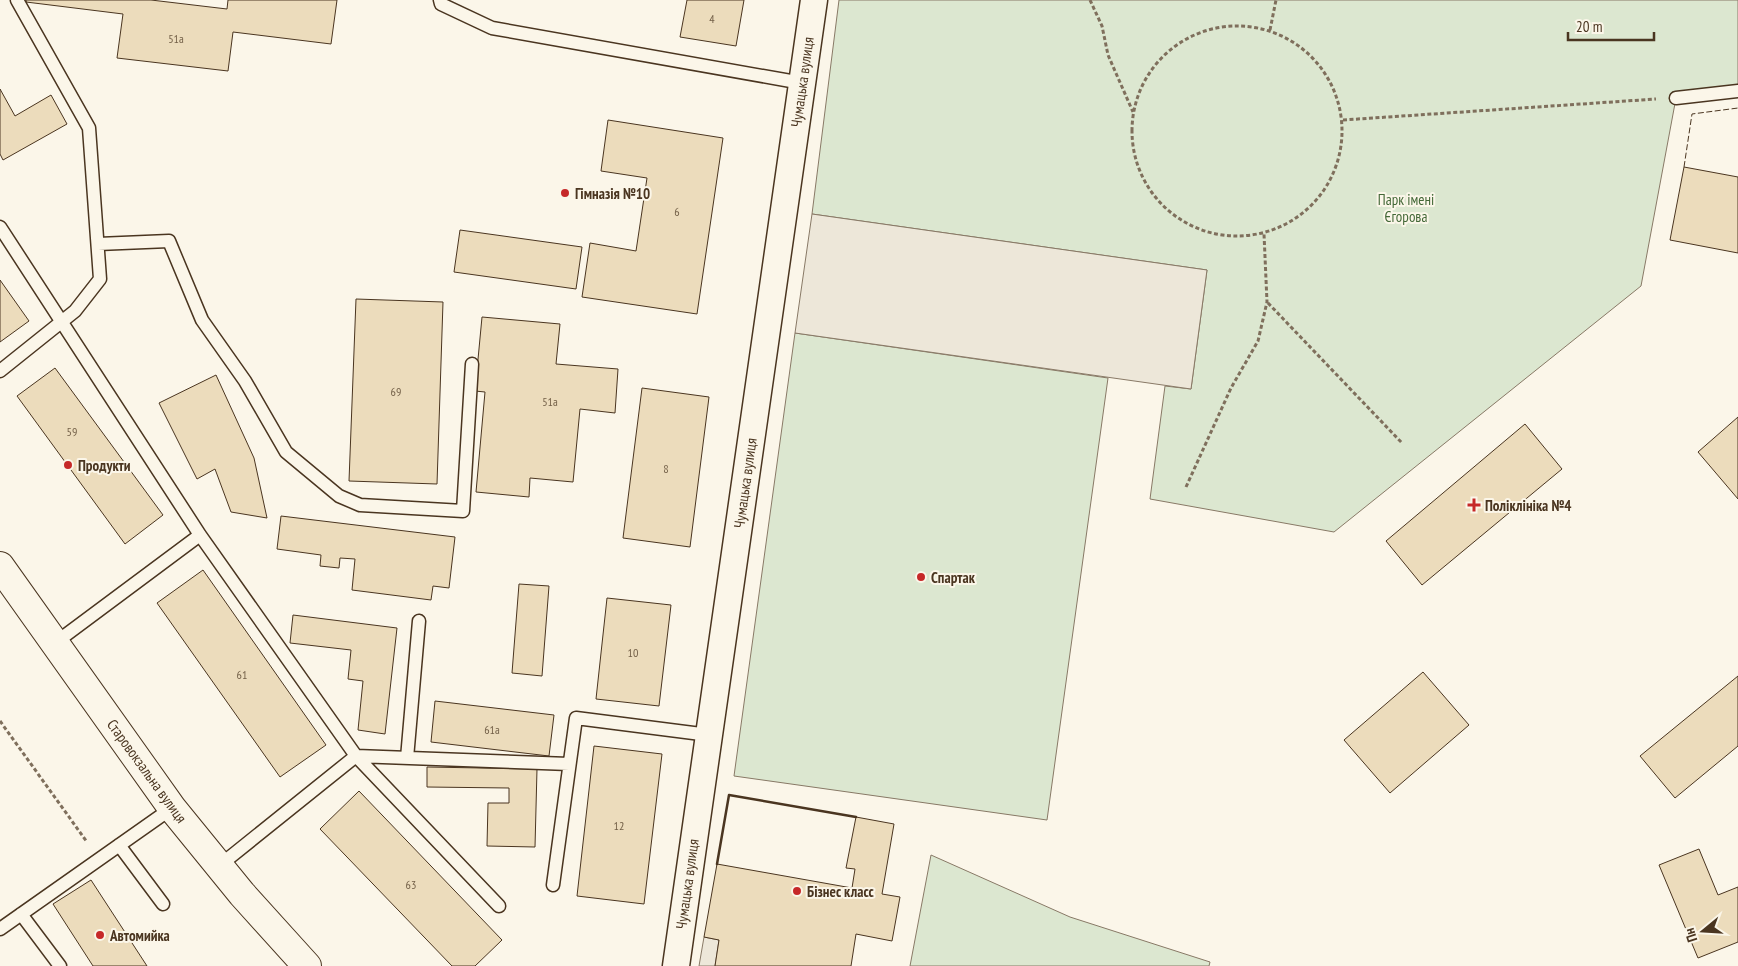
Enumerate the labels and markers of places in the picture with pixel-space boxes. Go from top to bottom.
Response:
place label: Гімназія №10 [575,184,650,203]
marker: Гімназія №10 [559,187,571,199]
place label: Продукти [78,456,131,475]
marker: Продукти [62,459,74,471]
place label: Поліклініка №4 [1485,496,1571,515]
marker: Поліклініка №4 [1467,498,1481,512]
place label: Спартак [931,568,976,587]
marker: Спартак [915,571,927,583]
place label: Бізнес класс [807,882,874,901]
marker: Бізнес класс [791,885,803,897]
place label: Автомийка [109,926,170,945]
marker: Автомийка [94,929,106,941]

